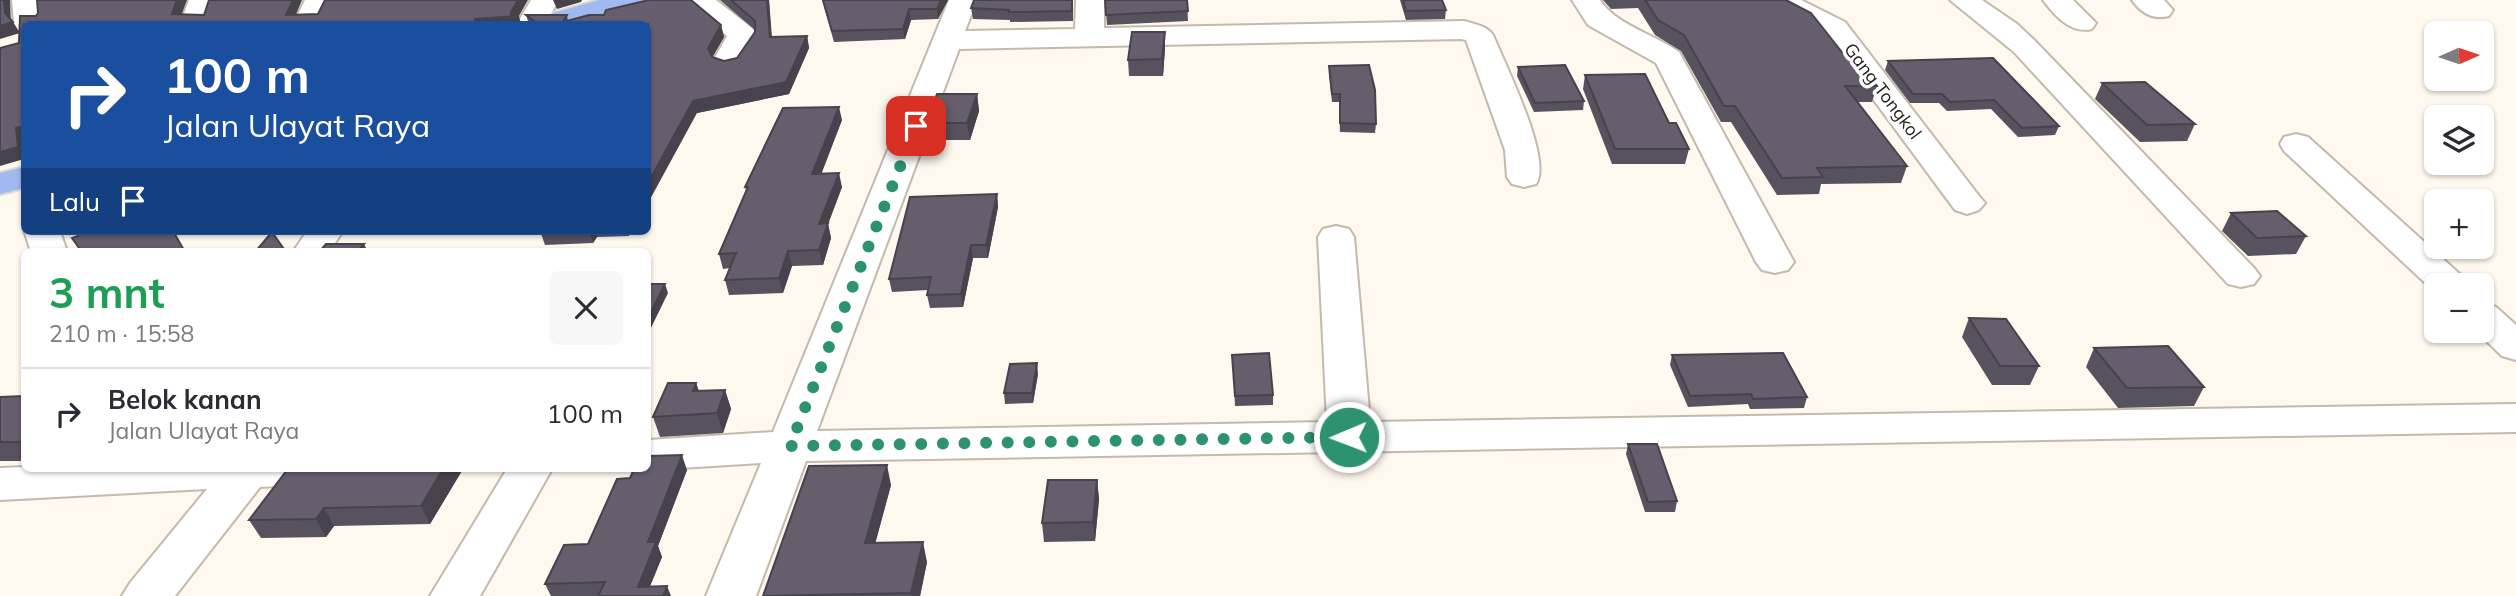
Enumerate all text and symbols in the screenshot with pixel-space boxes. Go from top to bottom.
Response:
north arrow [2424,21,2494,91]
map controls [2424,21,2494,343]
street label: Gang Tongkol [1839,38,1927,144]
text: 100 m [164,44,310,105]
icon: right [49,49,140,140]
pin [886,96,946,156]
text: Jalan Ulayat Raya [164,105,430,145]
button: layers [2424,105,2494,175]
icon: arrive [897,107,935,145]
icon: arrive [114,182,152,220]
text: Lalu [49,185,100,218]
button: + [2424,189,2494,259]
text: 3 mnt [49,266,165,319]
button: close [549,271,623,345]
button: − [2424,273,2494,343]
text: 210 m · 15:58 [49,319,194,348]
text: Belok kanan [108,383,262,416]
icon: right [49,395,87,433]
text: 100 m [547,397,623,430]
position arrow [1312,400,1386,474]
text: Jalan Ulayat Raya [108,416,299,445]

